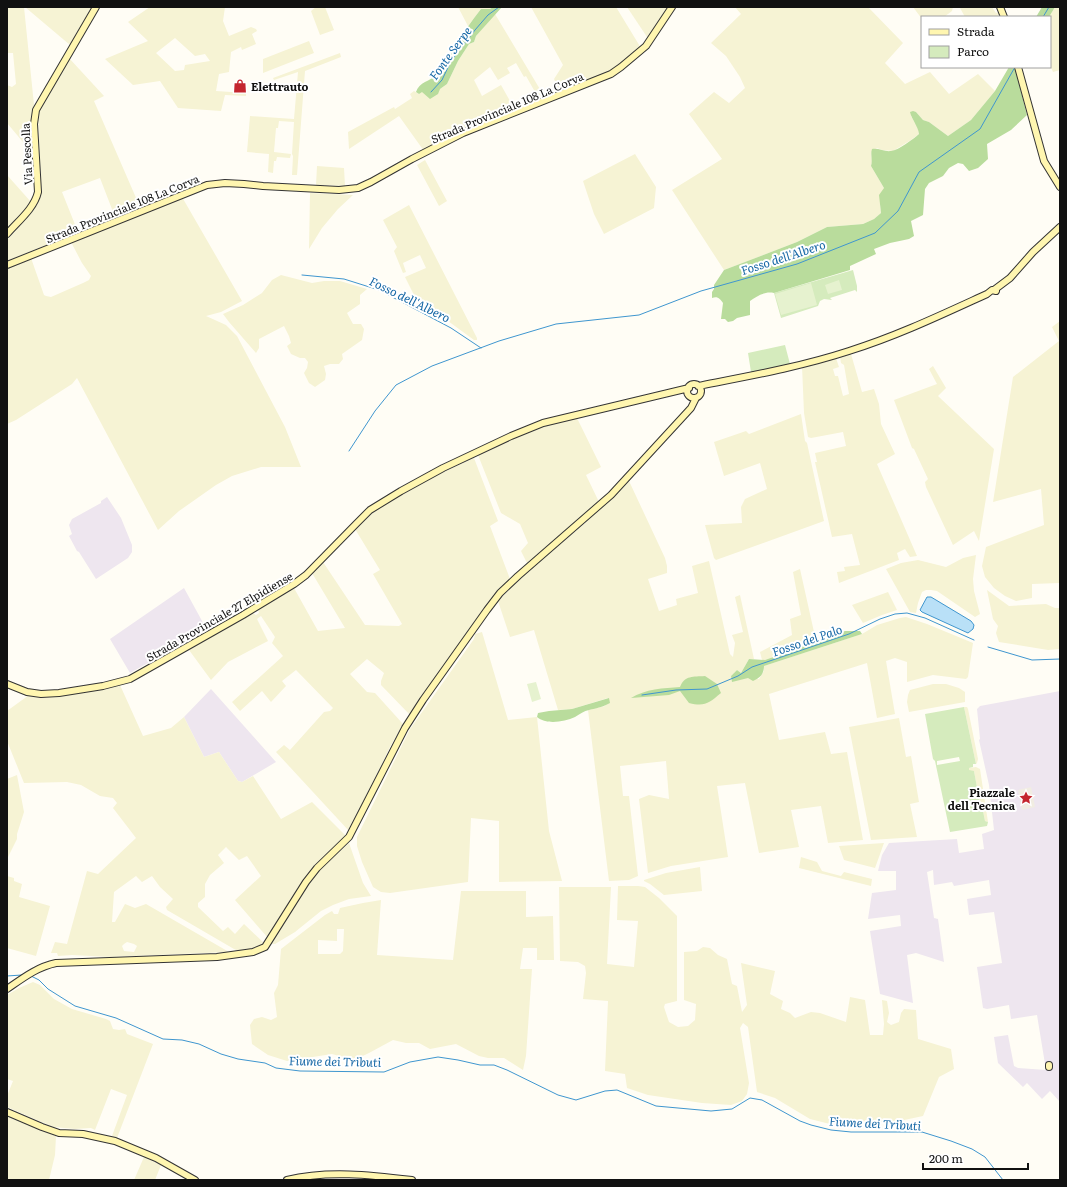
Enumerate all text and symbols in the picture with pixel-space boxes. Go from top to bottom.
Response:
legend [921,16,1051,68]
water label: Fonte Serpe [424,22,476,83]
text: Strada [957,22,995,40]
text: Parco [957,42,989,60]
street label: Strada Provinciale 108 La Corva [428,68,586,146]
shop icon: Elettrauto [232,78,248,94]
place label: Elettrauto [251,78,309,94]
street label: Via Pescolla [16,123,36,185]
street label: Strada Provinciale 108 La Corva [43,170,201,246]
water label: Fosso dell'Albero [738,235,828,279]
water label: Fosso dell'Albero [367,272,453,326]
street label: Strada Provinciale 27 Elpidiense [143,567,295,665]
water label: Fosso del Palo [770,620,844,660]
place label: Piazzale dell Tecnica [948,784,1016,813]
place icon: Piazzale dell Tecnica [1018,790,1034,806]
water label: Fiume dei Tributi [289,1051,382,1071]
water label: Fiume dei Tributi [828,1112,922,1134]
scale bar [923,1145,1028,1171]
text: 200 m [929,1149,963,1167]

